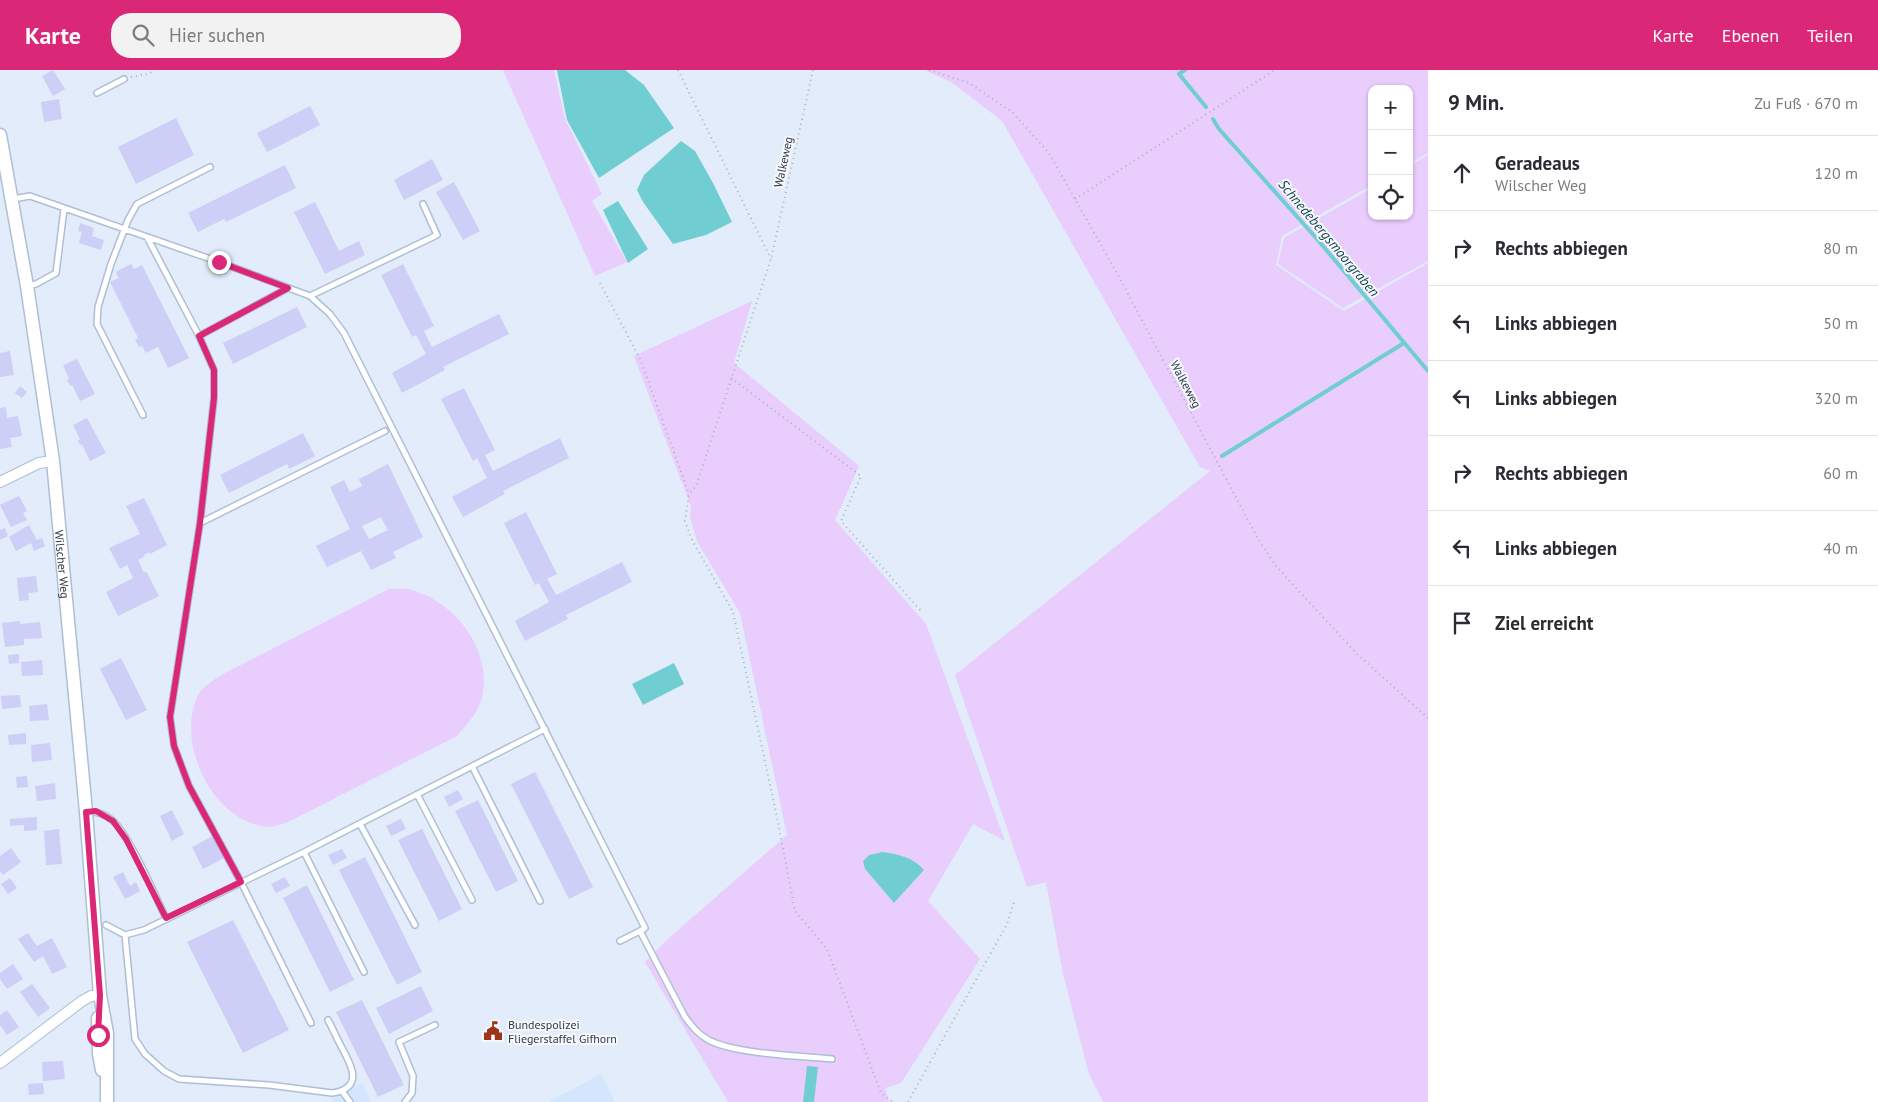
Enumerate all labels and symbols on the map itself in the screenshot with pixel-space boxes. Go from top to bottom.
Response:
street label: Walkeweg [770,135,796,189]
water label: Schnedebergsmoorgraben [1275,176,1383,300]
route end [208,251,231,274]
street label: Walkeweg [1167,358,1205,410]
street label: Wilscher Weg [52,529,73,599]
place label: Bundespolizei Fliegerstaffel Gifhorn [508,1017,617,1046]
public building icon: Bundespolizei Fliegerstaffel Gifhorn [482,1020,504,1042]
route start [87,1024,110,1047]

